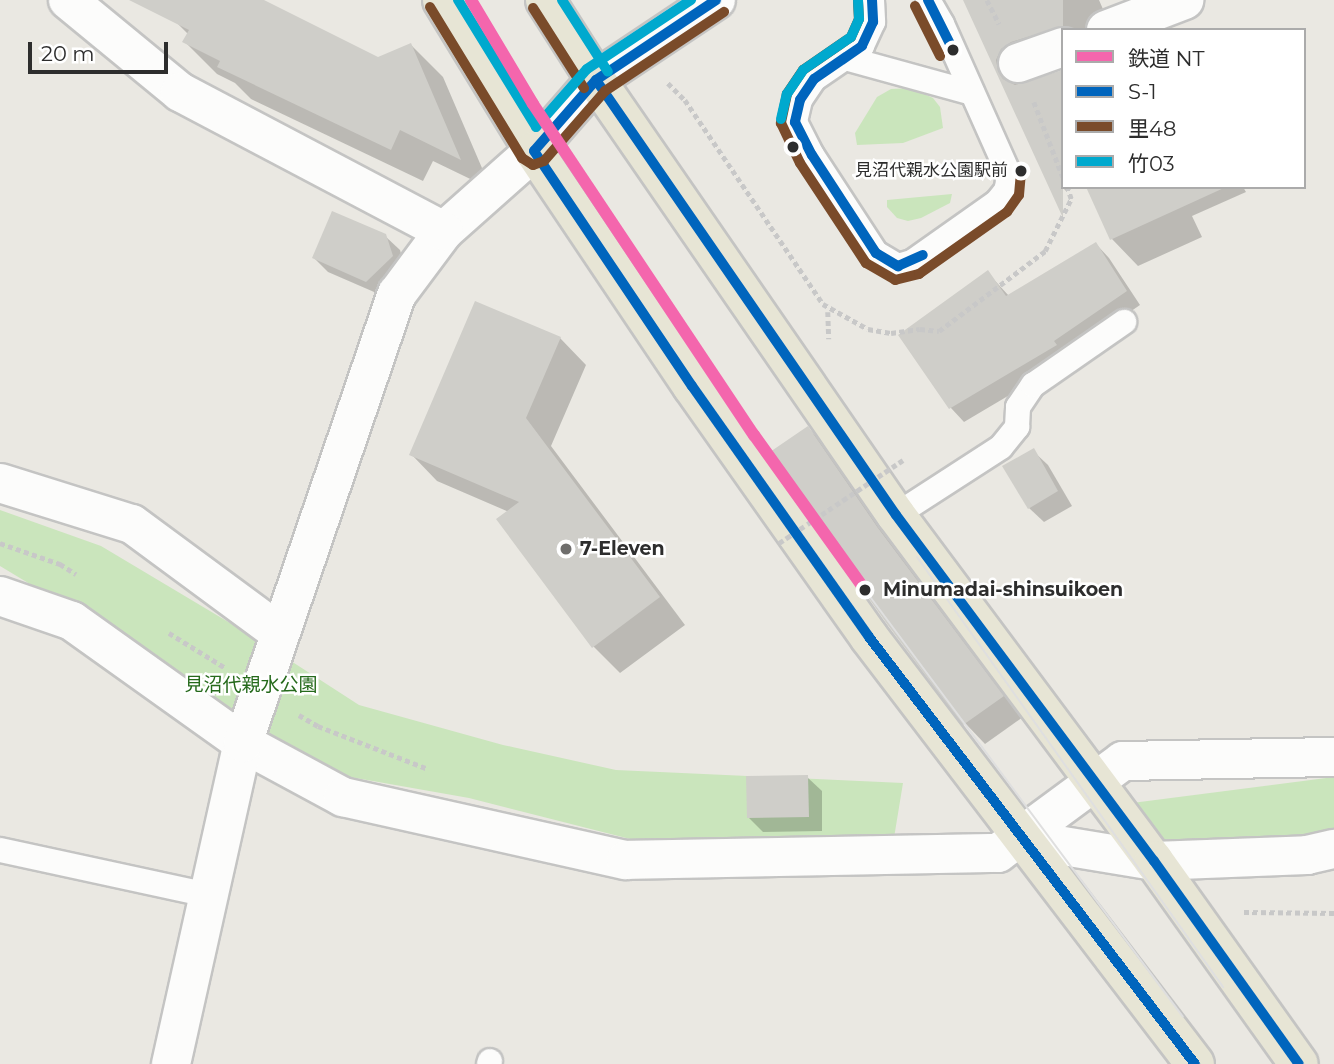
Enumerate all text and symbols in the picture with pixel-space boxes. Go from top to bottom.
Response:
scale bar [32,28,172,72]
legend [1061,28,1306,189]
text: 20 m [41,41,95,66]
unlabelled marker [946,43,960,57]
text: 鉄道 NT [1128,46,1205,71]
text: S-1 [1128,79,1157,104]
text: 里48 [1128,116,1177,141]
unlabelled marker [786,140,800,154]
text: 竹03 [1128,151,1175,176]
place label: 見沼代親水公園駅前 [855,161,1008,181]
marker: 見沼代親水公園駅前 [1014,164,1028,178]
place label: 7-Eleven [580,538,665,560]
marker: 7-Eleven [558,541,574,557]
marker: Minumadai-shinsuikoen [853,578,877,602]
place label: Minumadai-shinsuikoen [883,579,1123,601]
park label: 見沼代親水公園 [185,674,317,696]

